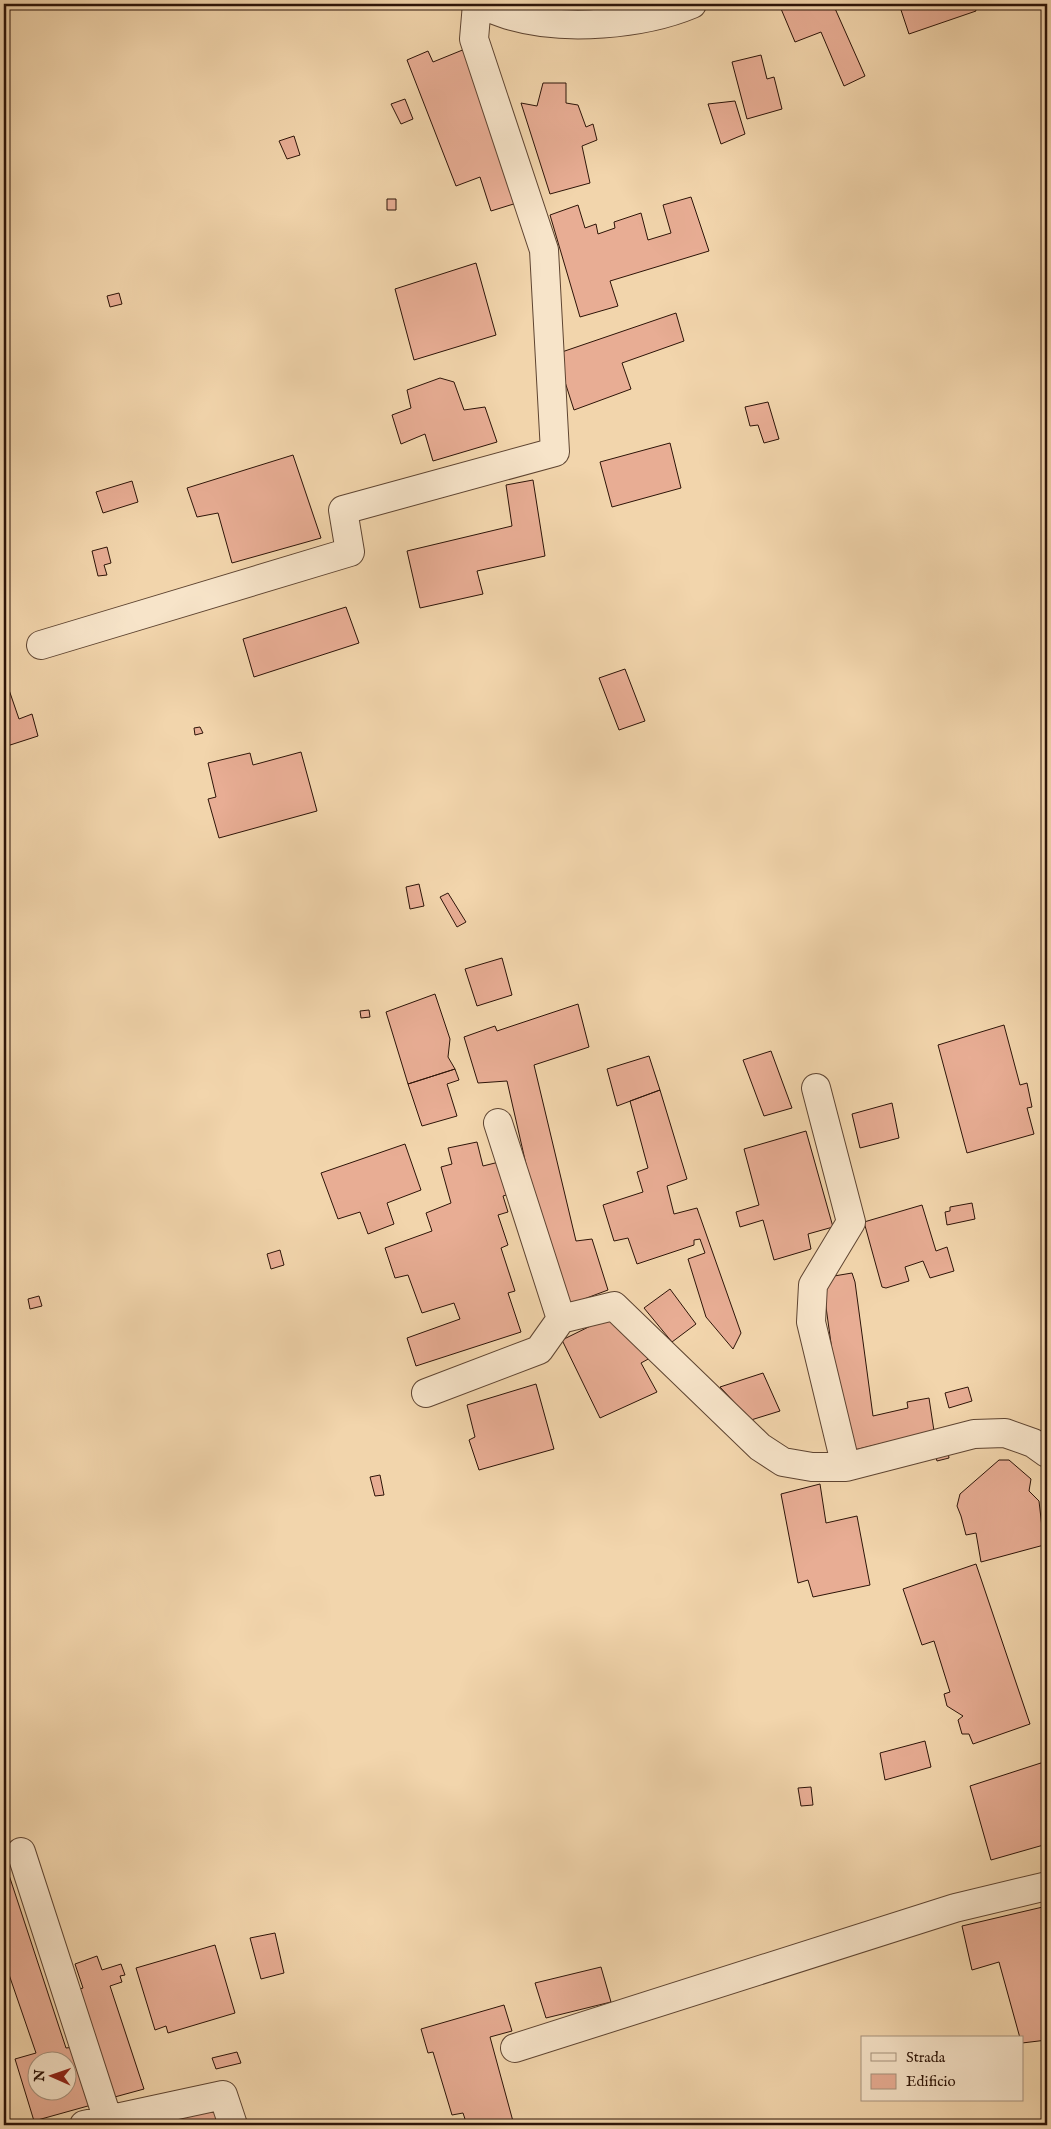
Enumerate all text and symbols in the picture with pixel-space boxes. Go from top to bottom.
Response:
legend [861,2036,1024,2102]
text: Strada [906,2048,946,2067]
north arrow [28,2052,78,2102]
text: N [31,2069,49,2083]
text: Edificio [906,2072,956,2091]

